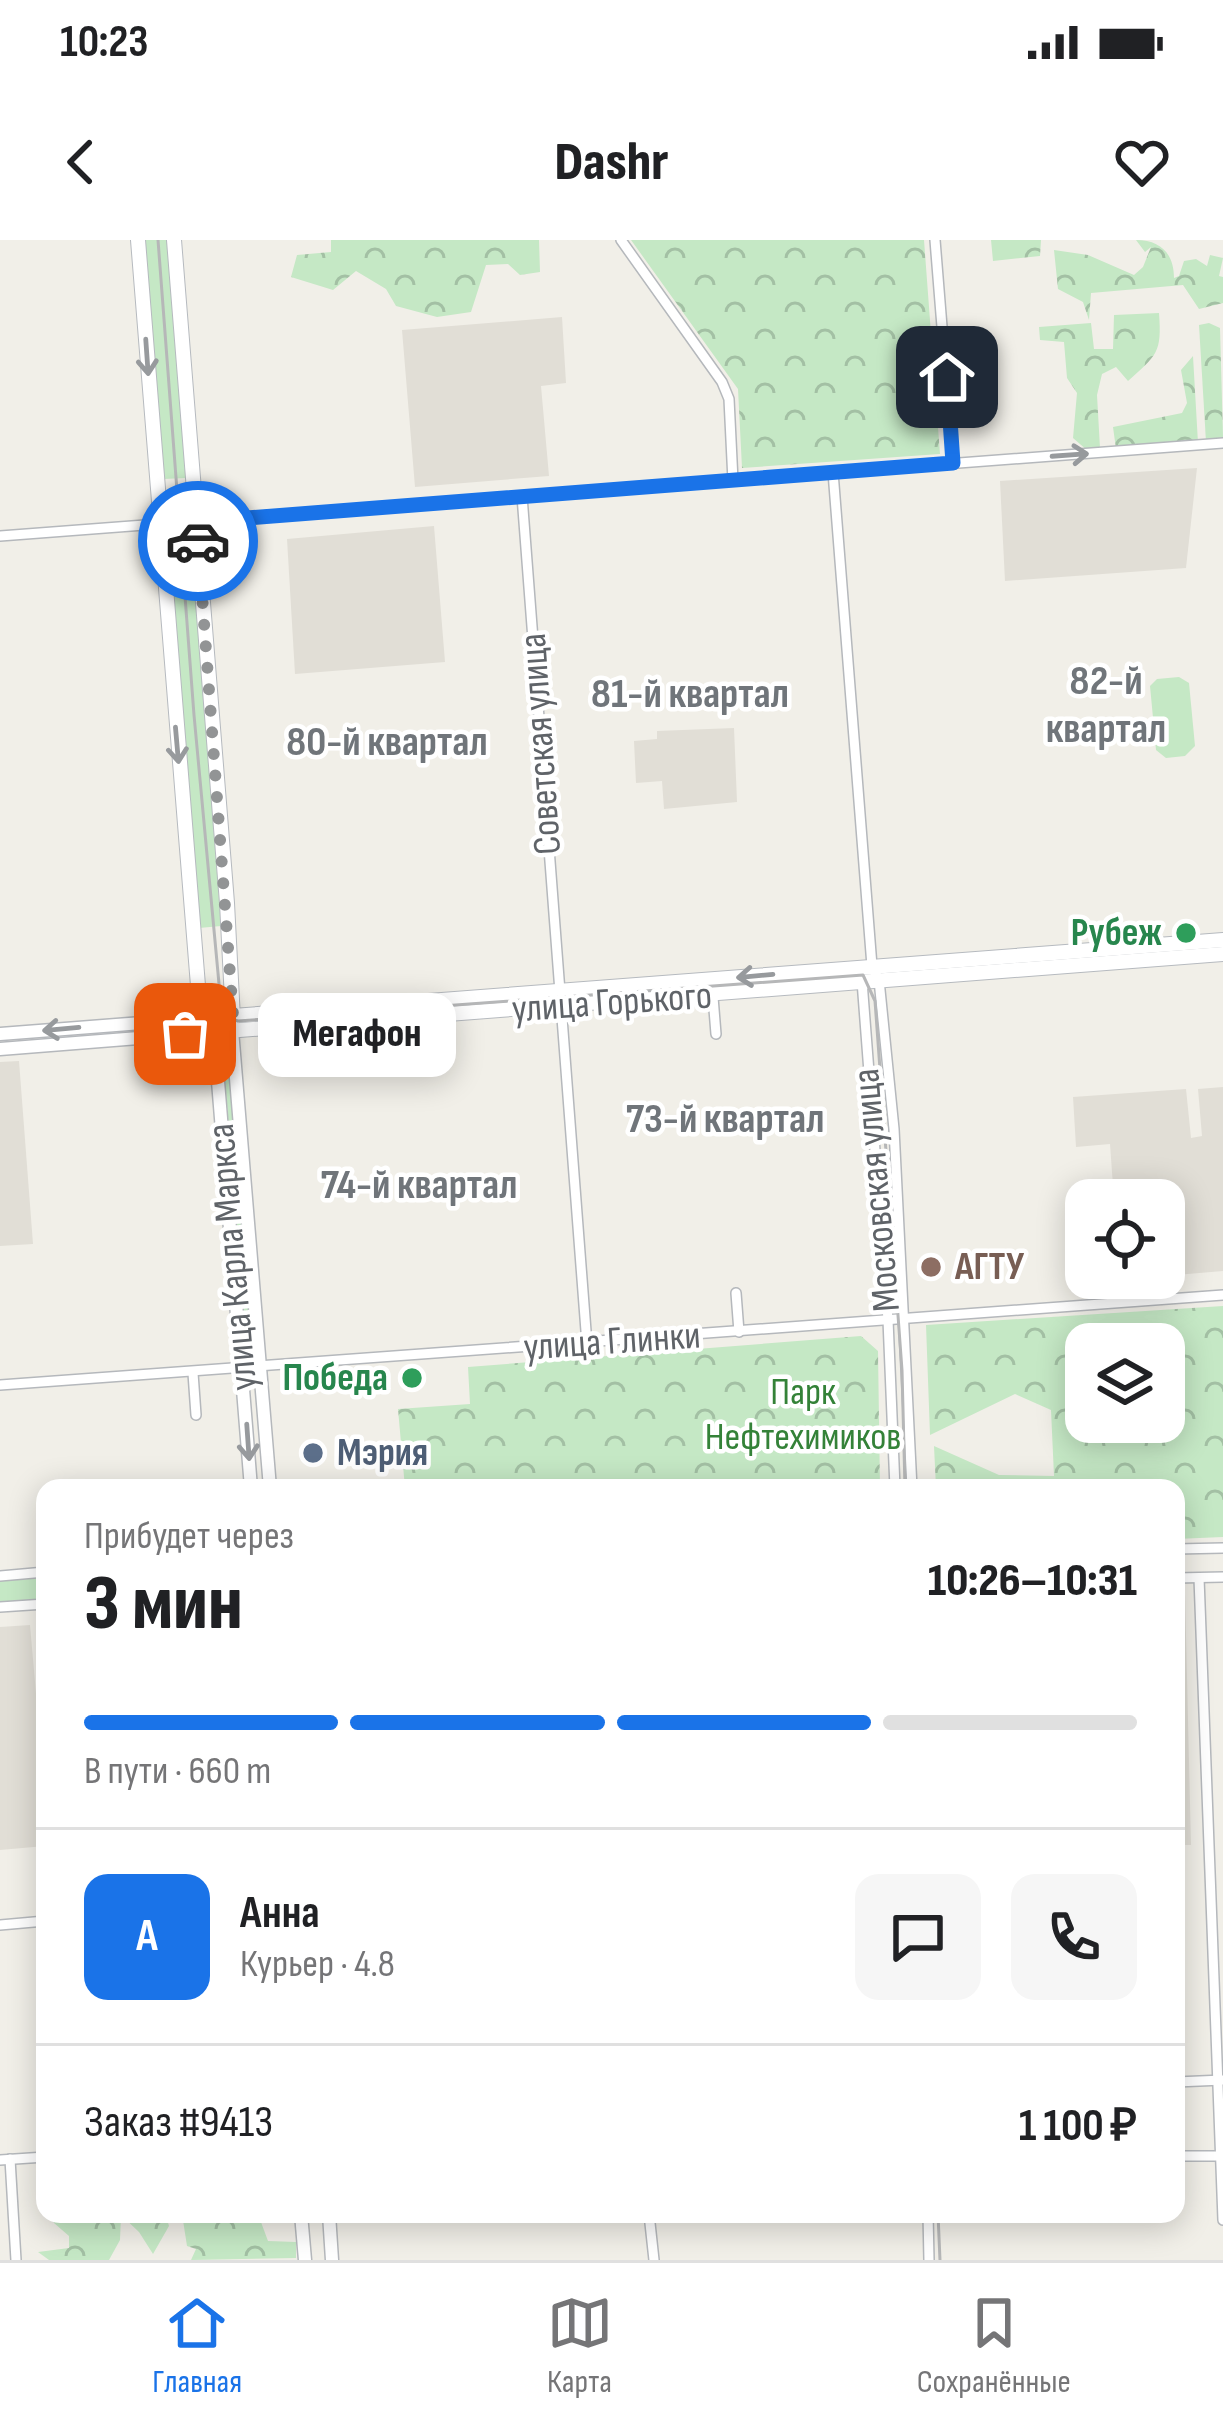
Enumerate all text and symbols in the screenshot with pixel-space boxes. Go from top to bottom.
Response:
text: 10:23 [60,15,148,70]
icon: back [48,129,114,195]
icon: heart [1109,129,1175,195]
text: Dashr [554,130,669,195]
pin [896,326,998,428]
one-way arrow [135,337,158,376]
icon: home [914,344,980,410]
one-way arrow [1050,444,1089,467]
courier [138,481,258,601]
icon: car [165,508,231,574]
street label: Советская улица [510,632,572,856]
district label: 82-й квартал [1046,656,1166,755]
district label: 81-й квартал [591,669,789,720]
district label: 80-й квартал [286,717,488,768]
one-way arrow [166,725,189,764]
place label: Рубеж [1071,910,1162,957]
marker: Рубеж [1173,920,1199,946]
one-way arrow [736,964,775,987]
street label: улица Горького [510,973,714,1033]
pin [134,983,236,1085]
callout: Мегафон [257,992,455,1076]
icon: bag [152,1001,218,1067]
text: Мегафон [292,1011,422,1058]
one-way arrow [42,1018,81,1041]
street label: Московская улица [843,1067,911,1313]
district label: 73-й квартал [626,1094,824,1145]
street label: улица Карла Маркса [198,1121,268,1393]
district label: 74-й квартал [321,1160,517,1211]
map controls [1065,1179,1185,1443]
button: locate [1065,1179,1185,1299]
place label: АГТУ [954,1244,1025,1291]
marker: АГТУ [918,1254,944,1280]
street label: улица Глинки [522,1312,702,1372]
button: layers [1065,1323,1185,1443]
place label: Победа [282,1355,388,1402]
marker: Победа [399,1365,425,1391]
park label: Парк Нефтехимиков [705,1369,901,1461]
one-way arrow [236,1422,259,1461]
place label: Мэрия [337,1430,428,1477]
marker: Мэрия [300,1440,326,1466]
text: Прибудет через [84,1513,294,1560]
text: 10:26–10:31 [928,1554,1137,1609]
text: 3 мин [84,1558,243,1651]
text: В пути · 660 m [84,1748,271,1795]
button: chat [855,1874,981,2000]
button: phone [1011,1874,1137,2000]
text: Анна [240,1886,320,1941]
text: А [136,1909,158,1964]
text: Курьер · 4.8 [240,1941,395,1988]
text: Заказ #9413 [84,2095,273,2150]
text: 1 100 ₽ [1019,2099,1137,2154]
tab: Главная [152,2290,242,2402]
tab: Карта [547,2290,613,2402]
tab: Сохранённые [917,2290,1071,2402]

